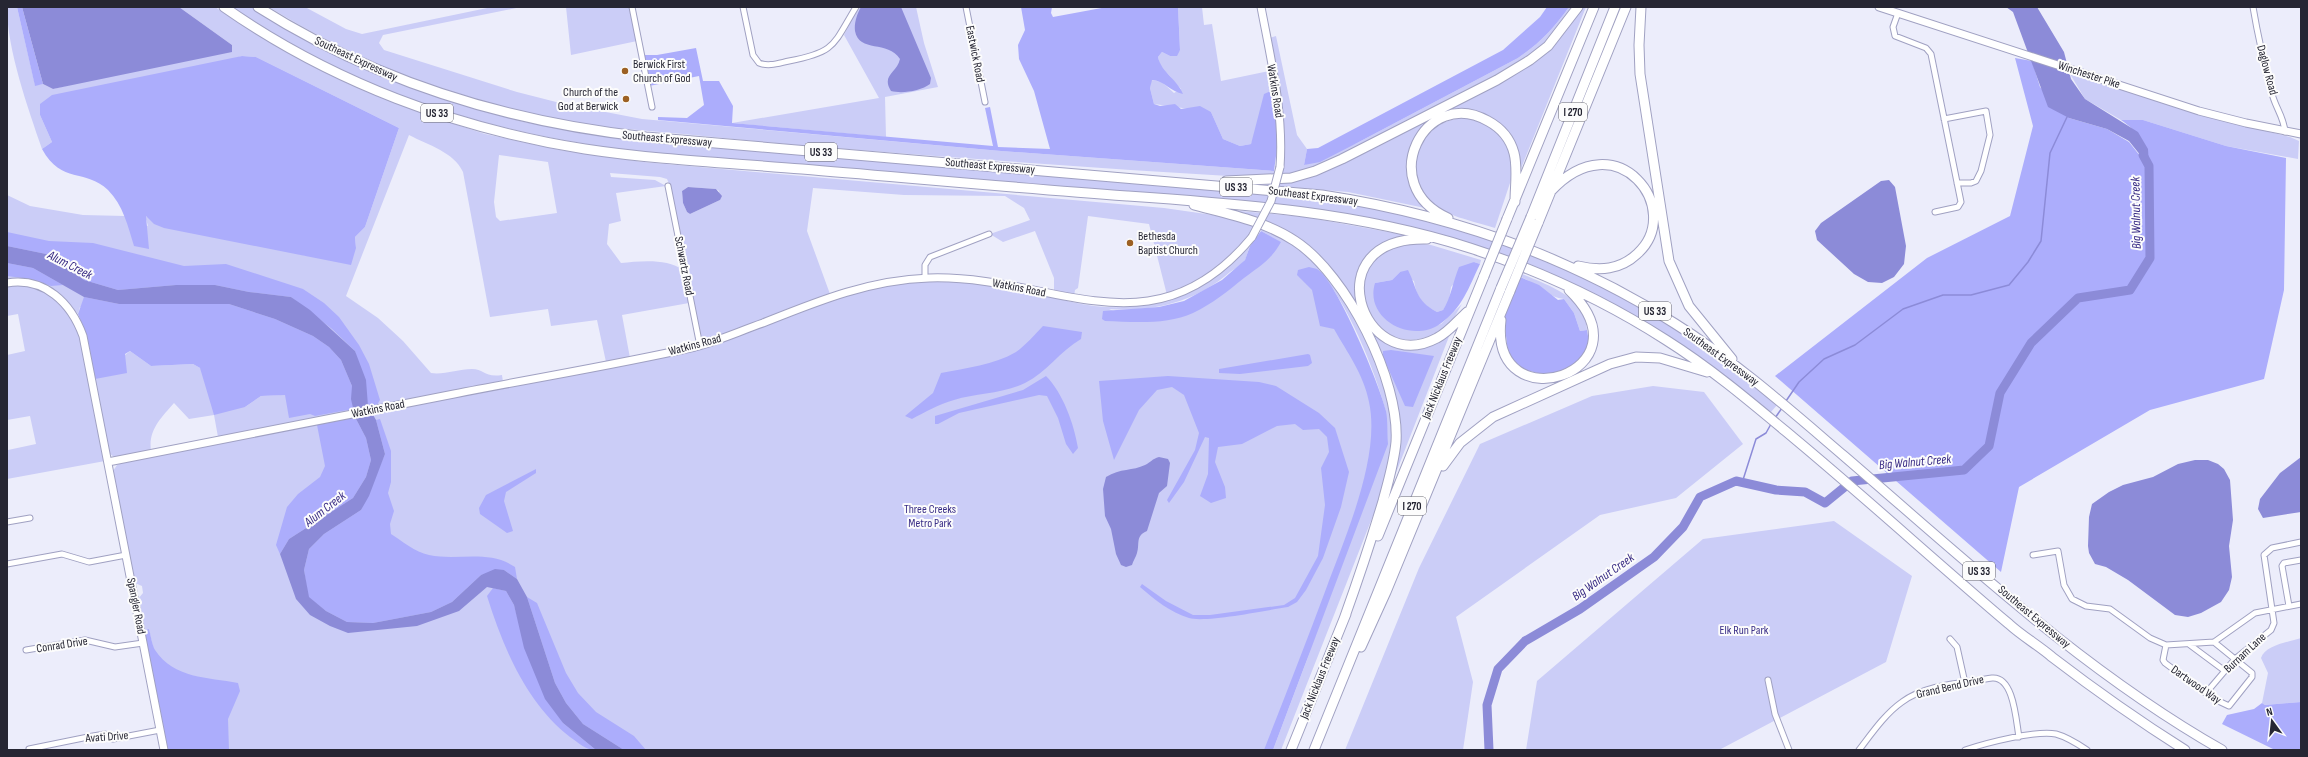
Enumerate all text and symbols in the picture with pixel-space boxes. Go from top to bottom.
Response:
street label: Eastwick Road [962,24,988,84]
street label: Southeast Expressway [312,33,400,85]
street label: Daglow Road [2253,43,2281,97]
place label: Berwick First Church of God [633,57,690,86]
street label: Winchester Pike [2056,58,2122,92]
street label: Watkins Road [1263,63,1287,119]
marker: Berwick First Church of God [620,66,630,76]
place label: Church of the God at Berwick [558,85,618,114]
marker: Church of the God at Berwick [621,94,631,104]
road number: I 270 [1559,103,1587,121]
road number: US 33 [421,104,453,122]
street label: Southeast Expressway [622,128,713,150]
road number: US 33 [805,143,837,161]
street label: Southeast Expressway [945,155,1036,177]
water label: Big Walnut Creek [2127,176,2145,249]
road number: US 33 [1220,178,1252,196]
street label: Southeast Expressway [1267,183,1359,209]
place label: Bethesda Baptist Church [1138,229,1198,258]
street label: Schwartz Road [671,235,697,297]
marker: Bethesda Baptist Church [1125,238,1135,248]
water label: Alum Creek [44,246,96,284]
street label: Watkins Road [991,275,1047,301]
road number: US 33 [1639,302,1671,320]
street label: Southeast Expressway [1680,324,1762,390]
street label: Watkins Road [667,331,723,359]
street label: Jack Nicklaus Freeway [1418,334,1465,422]
street label: Watkins Road [350,396,406,422]
water label: Big Walnut Creek [1878,451,1953,473]
water label: Alum Creek [300,487,350,531]
road number: I 270 [1398,497,1426,515]
park label: Three Creeks Metro Park [904,502,956,531]
water label: Big Walnut Creek [1569,549,1638,604]
road number: US 33 [1963,562,1995,580]
street label: Spangler Road [123,577,149,635]
street label: Southeast Expressway [1995,582,2074,652]
park label: Elk Run Park [1720,623,1769,638]
street label: Burnam Lane [2221,630,2269,676]
street label: Conrad Drive [35,634,89,656]
street label: Jack Nicklaus Freeway [1296,634,1343,722]
street label: Dartwood Way [2168,662,2224,708]
street label: Grand Bend Drive [1915,672,1986,702]
north arrow [2252,701,2292,741]
text: N [2265,705,2274,719]
street label: Avati Drive [84,728,129,746]

